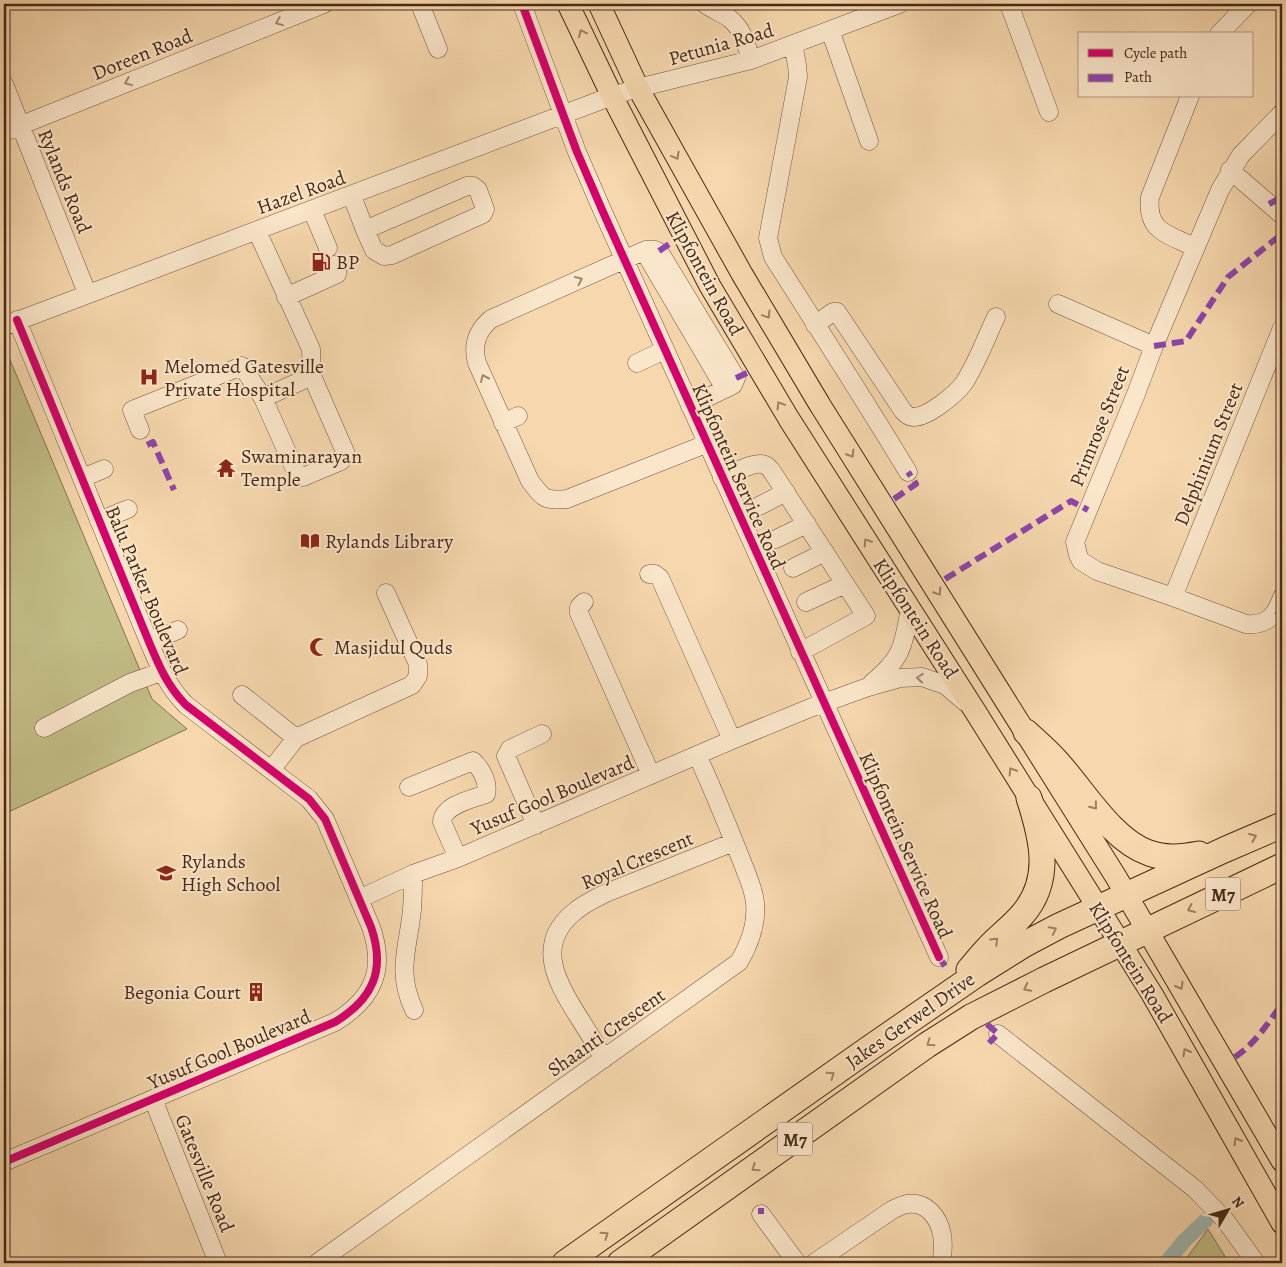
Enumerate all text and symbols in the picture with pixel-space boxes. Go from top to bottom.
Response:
one-way arrow [275,16,284,26]
street label: Petunia Road [665,17,777,72]
street label: Doreen Road [88,22,197,87]
one-way arrow [577,29,588,38]
legend [1078,32,1254,98]
text: Cycle path [1124,43,1187,63]
text: Path [1124,67,1152,87]
one-way arrow [124,76,133,87]
street label: Rylands Road [31,125,98,238]
one-way arrow [670,150,680,159]
street label: Hazel Road [253,164,350,221]
street label: Klipfontein Road [659,206,750,341]
place label: BP [336,249,359,276]
fuel station icon: BP [310,251,332,273]
one-way arrow [574,275,583,286]
one-way arrow [760,310,770,319]
place label: Melomed Gatesville Private Hospital [164,353,324,403]
street label: Primrose Street [1063,361,1136,491]
hospital icon: Melomed Gatesville Private Hospital [138,366,160,388]
one-way arrow [479,374,490,383]
street label: Delphinium Street [1167,378,1250,530]
street label: Klipfontein Service Road [685,379,792,574]
one-way arrow [777,401,787,410]
place label: Swaminarayan Temple [241,443,362,493]
one-way arrow [845,449,855,458]
temple icon: Swaminarayan Temple [215,457,237,479]
street label: Balu Parker Boulevard [99,502,194,679]
place label: Rylands Library [325,528,454,555]
library icon: Rylands Library [299,530,321,552]
one-way arrow [864,539,874,548]
street label: Klipfontein Road [867,553,965,684]
one-way arrow [932,586,941,595]
place label: Masjidul Quds [334,634,453,661]
mosque icon: Masjidul Quds [308,636,330,658]
one-way arrow [915,673,923,684]
street label: Klipfontein Service Road [852,748,959,943]
street label: Yusuf Gool Boulevard [466,749,638,842]
one-way arrow [1008,767,1018,776]
one-way arrow [1089,800,1097,809]
street label: Royal Crescent [577,825,698,896]
one-way arrow [1248,833,1257,844]
place label: Rylands High School [181,848,280,898]
school or university icon: Rylands High School [155,862,177,884]
road number: M7 [1206,878,1240,911]
street label: Klipfontein Road [1082,896,1179,1028]
one-way arrow [1187,903,1196,913]
one-way arrow [1047,926,1056,936]
one-way arrow [989,938,998,947]
street label: Jakes Gerwel Drive [840,966,980,1075]
place label: Begonia Court [123,979,241,1006]
building icon: Begonia Court [245,981,267,1003]
one-way arrow [1174,981,1184,990]
street label: Shaanti Crescent [542,982,671,1083]
one-way arrow [1024,982,1033,992]
street label: Yusuf Gool Boulevard [143,1003,315,1096]
one-way arrow [926,1037,936,1046]
one-way arrow [1182,1048,1192,1057]
one-way arrow [825,1072,834,1081]
street label: Gatesville Road [169,1110,241,1236]
road number: M7 [778,1122,812,1156]
one-way arrow [1233,1137,1243,1146]
one-way arrow [751,1161,760,1171]
north arrow [1204,1184,1254,1234]
text: N [1227,1192,1248,1212]
one-way arrow [599,1232,609,1241]

